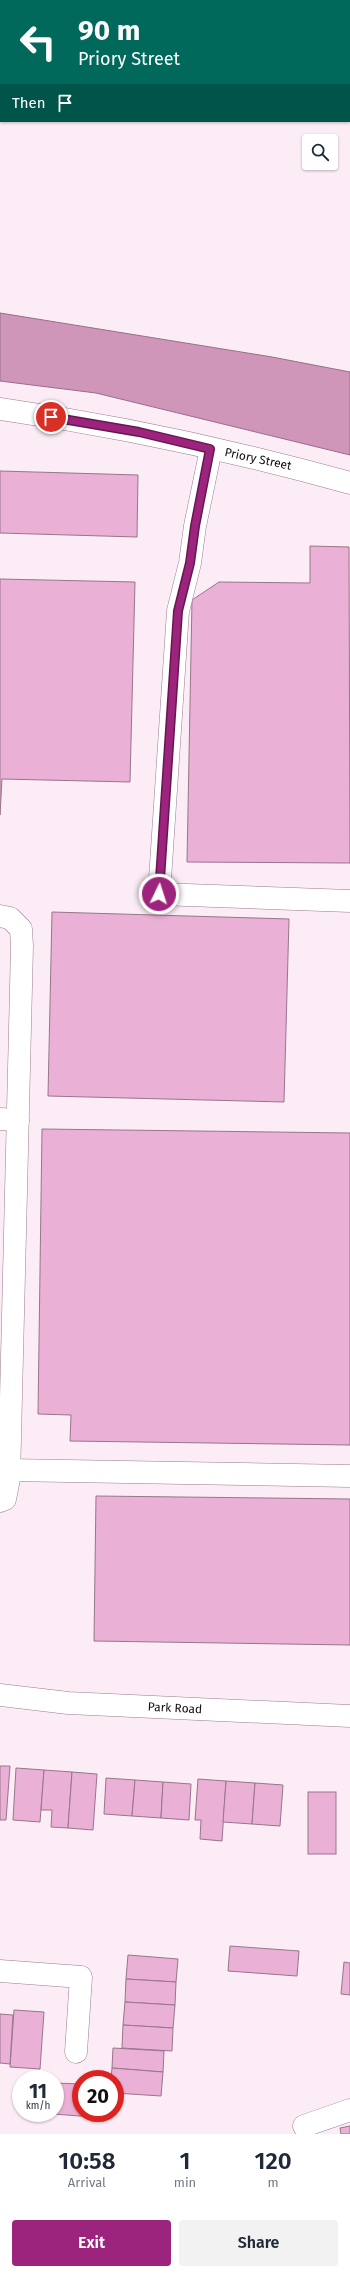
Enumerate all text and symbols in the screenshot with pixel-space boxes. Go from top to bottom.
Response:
text: 90 m [78,14,140,47]
icon: left [12,16,64,68]
text: Priory Street [78,48,180,70]
icon: arrive [54,92,76,114]
text: Then [12,94,46,112]
map controls [302,134,338,170]
button: search [302,134,338,170]
pin [34,400,68,434]
icon: arrive [40,406,62,428]
street label: Priory Street [223,445,293,473]
position arrow [138,873,180,915]
street label: Park Road [147,1700,203,1716]
speed limit sign: 20 [72,2070,124,2122]
text: 11 [29,2079,47,2103]
text: km/h [26,2100,50,2112]
text: 10:58 [58,2147,116,2175]
text: 1 [180,2147,190,2175]
text: 120 [255,2147,292,2175]
text: Arrival [68,2175,106,2190]
text: min [174,2175,196,2190]
text: m [268,2175,279,2190]
button: Exit [12,2220,171,2266]
button: Share [179,2220,338,2266]

